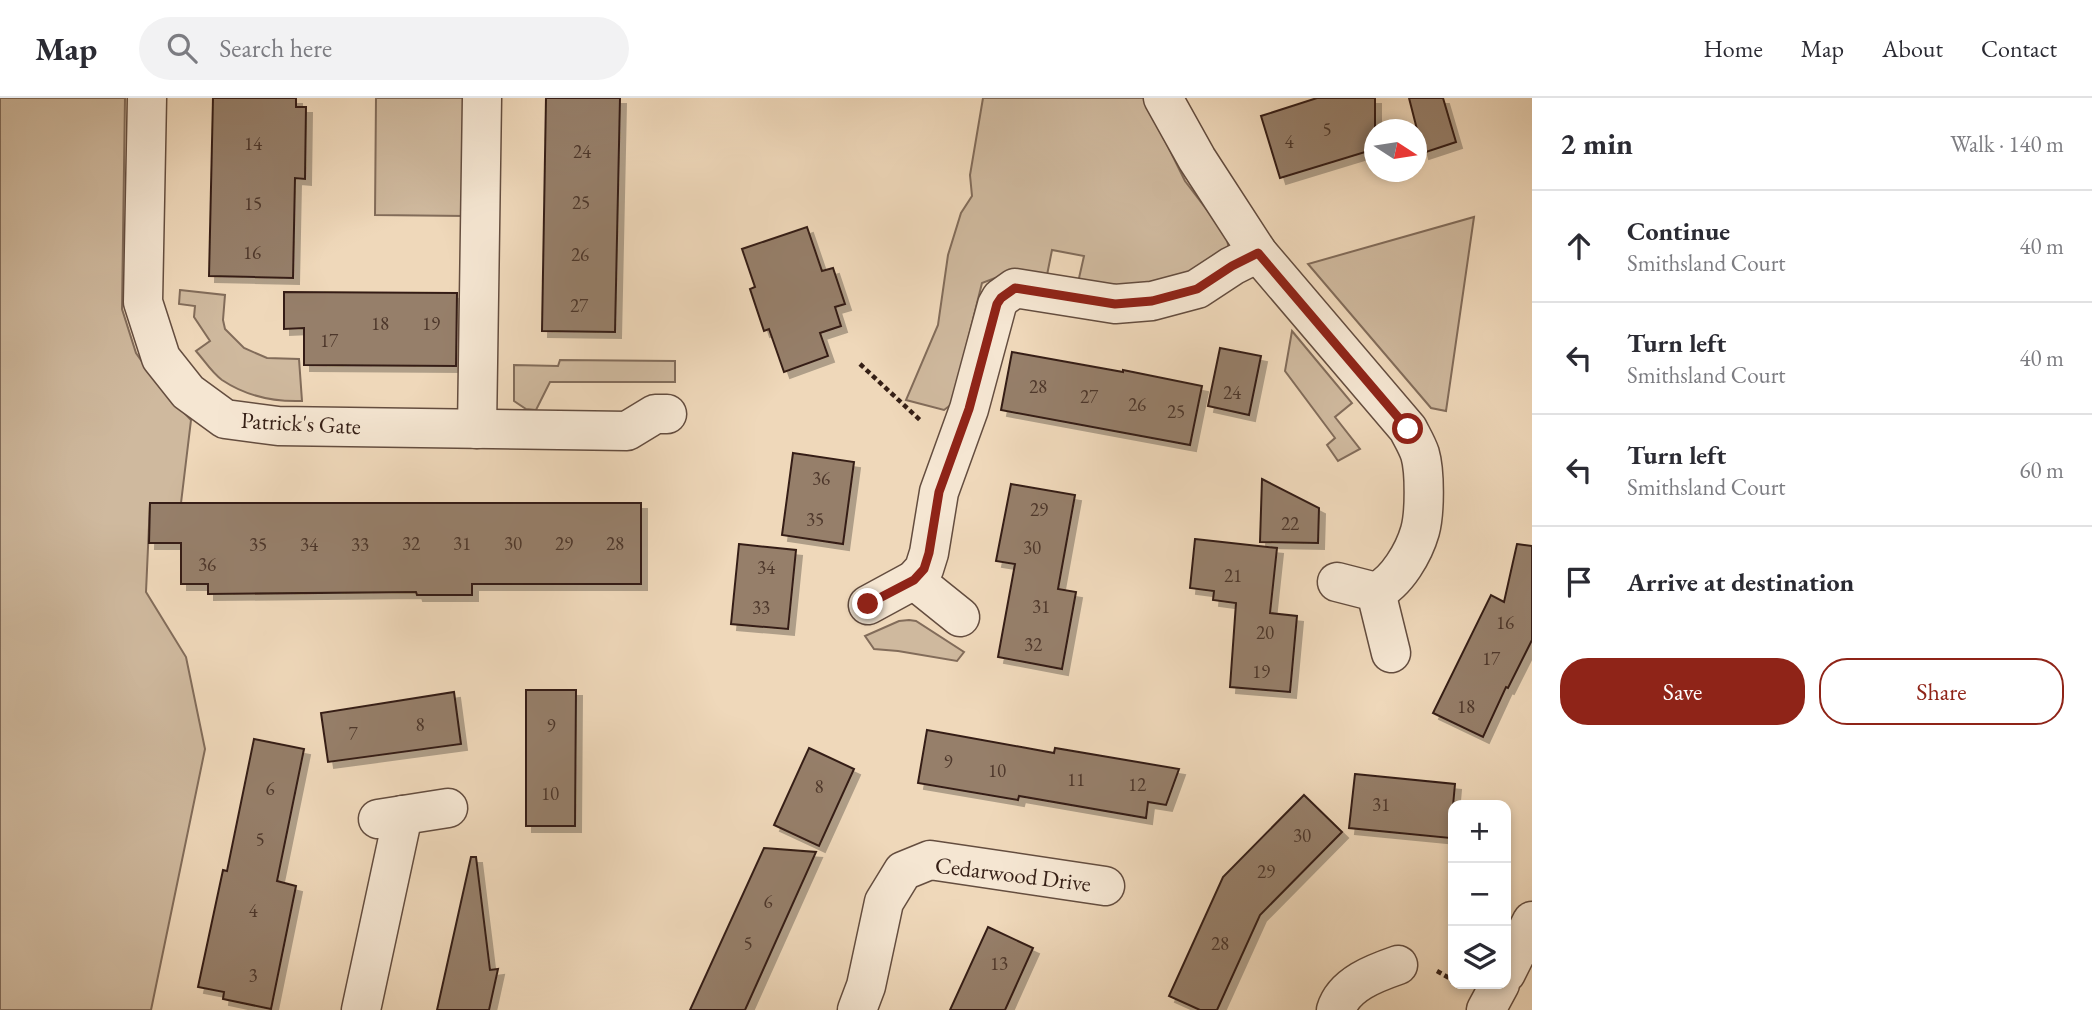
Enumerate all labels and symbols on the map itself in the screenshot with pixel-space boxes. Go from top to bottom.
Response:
house number: 5 [1322,117,1332,142]
north arrow [1364,119,1427,182]
house number: 4 [1284,129,1294,154]
house number: 14 [244,131,263,156]
house number: 24 [573,139,592,164]
house number: 25 [572,190,590,215]
house number: 15 [244,191,262,216]
house number: 16 [243,240,261,265]
house number: 26 [571,242,589,267]
house number: 27 [570,293,589,318]
house number: 18 [371,311,389,336]
house number: 19 [422,311,440,336]
house number: 17 [320,328,339,353]
house number: 28 [1029,374,1047,399]
house number: 24 [1223,380,1242,405]
house number: 27 [1080,384,1099,409]
house number: 26 [1128,392,1146,417]
house number: 25 [1167,399,1185,424]
street label: Patrick's Gate [240,405,362,441]
route start [1392,413,1423,444]
house number: 36 [812,466,830,491]
house number: 29 [1030,497,1048,522]
house number: 35 [806,507,824,532]
house number: 22 [1281,511,1299,536]
house number: 32 [402,531,420,556]
house number: 31 [453,531,471,556]
house number: 30 [504,531,522,556]
house number: 29 [555,531,573,556]
house number: 28 [606,531,624,556]
house number: 35 [249,532,267,557]
house number: 34 [300,532,319,557]
house number: 33 [351,532,369,557]
house number: 30 [1023,535,1041,560]
house number: 36 [198,552,216,577]
house number: 34 [757,555,776,580]
house number: 21 [1224,563,1242,588]
route end [852,588,883,619]
house number: 31 [1032,594,1050,619]
house number: 33 [752,595,770,620]
house number: 16 [1496,610,1514,635]
house number: 20 [1256,620,1274,645]
house number: 32 [1024,632,1042,657]
house number: 17 [1482,646,1501,671]
house number: 19 [1252,659,1270,684]
house number: 18 [1457,694,1475,719]
house number: 8 [415,712,425,737]
house number: 9 [546,713,556,738]
house number: 7 [348,721,358,746]
house number: 9 [943,749,953,774]
house number: 10 [988,758,1006,783]
house number: 11 [1067,767,1085,792]
house number: 12 [1128,772,1146,797]
house number: 8 [814,774,824,799]
house number: 6 [265,776,275,801]
house number: 10 [541,781,559,806]
house number: 31 [1372,792,1390,817]
house number: 30 [1293,823,1311,848]
house number: 5 [255,827,265,852]
street label: Cedarwood Drive [933,850,1093,898]
house number: 29 [1257,859,1275,884]
house number: 6 [763,889,773,914]
house number: 4 [248,898,258,923]
house number: 5 [743,931,753,956]
house number: 28 [1211,931,1229,956]
house number: 13 [990,951,1008,976]
house number: 3 [248,963,258,988]

